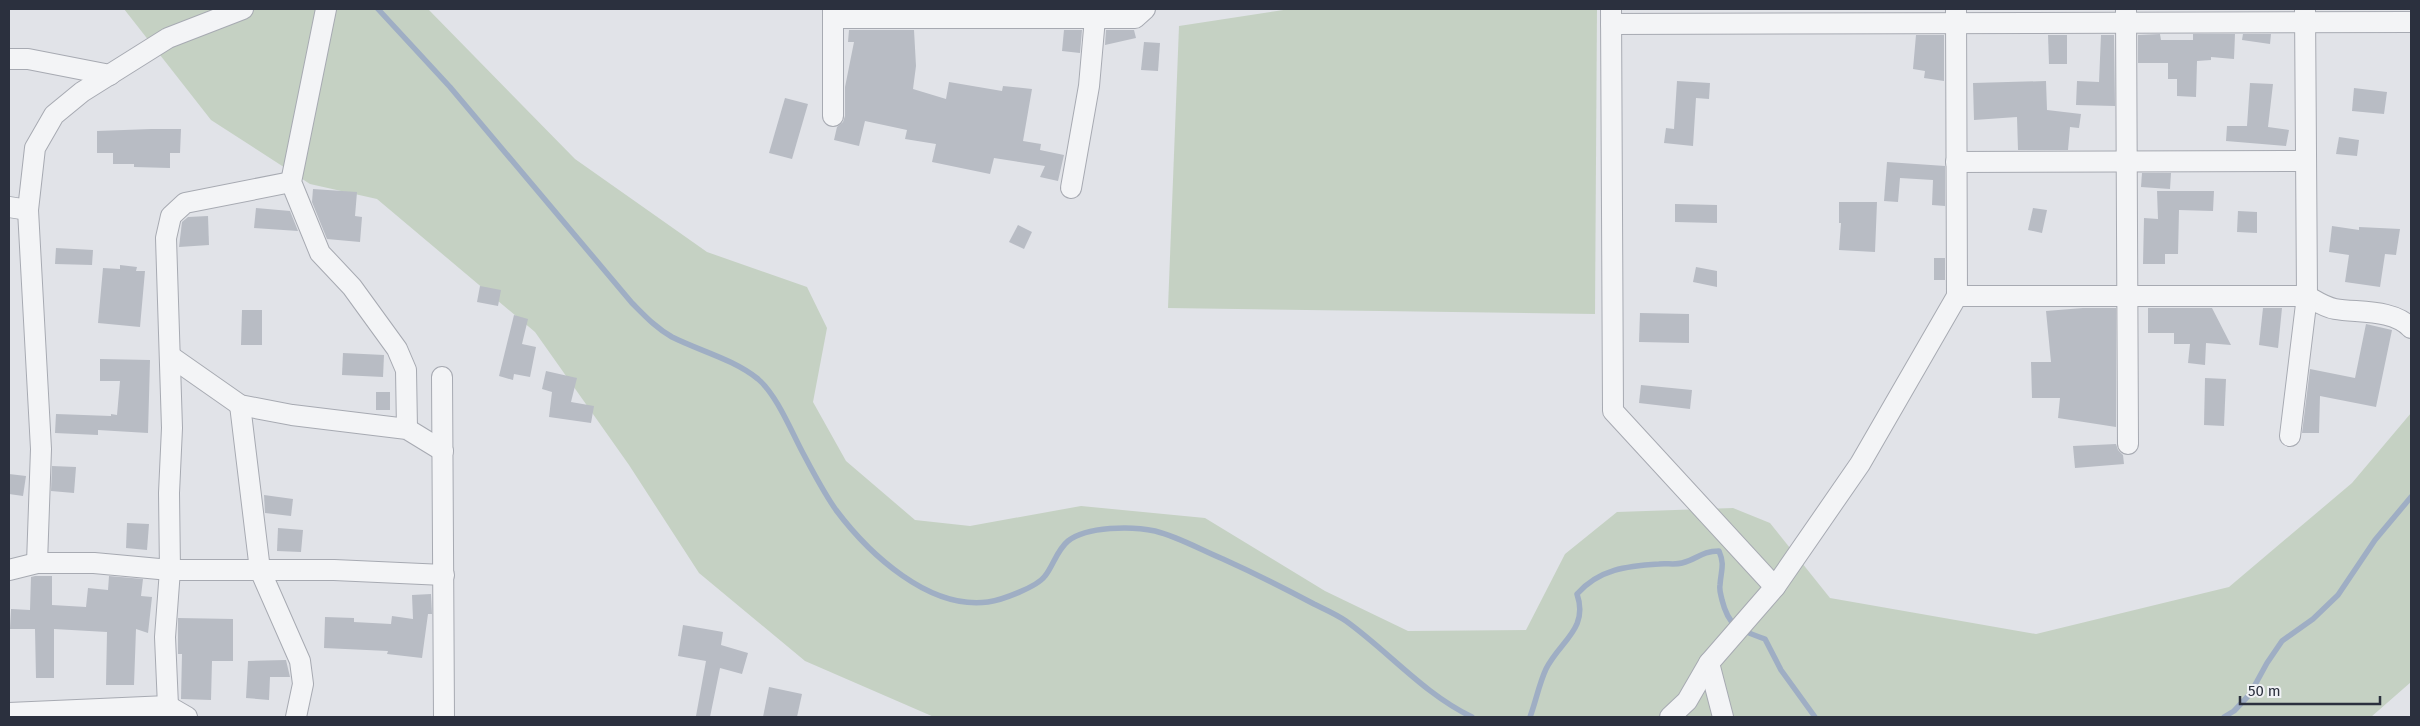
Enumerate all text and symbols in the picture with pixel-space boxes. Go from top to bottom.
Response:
scale bar [2240,674,2380,706]
text: 50 m [2248,682,2281,700]

